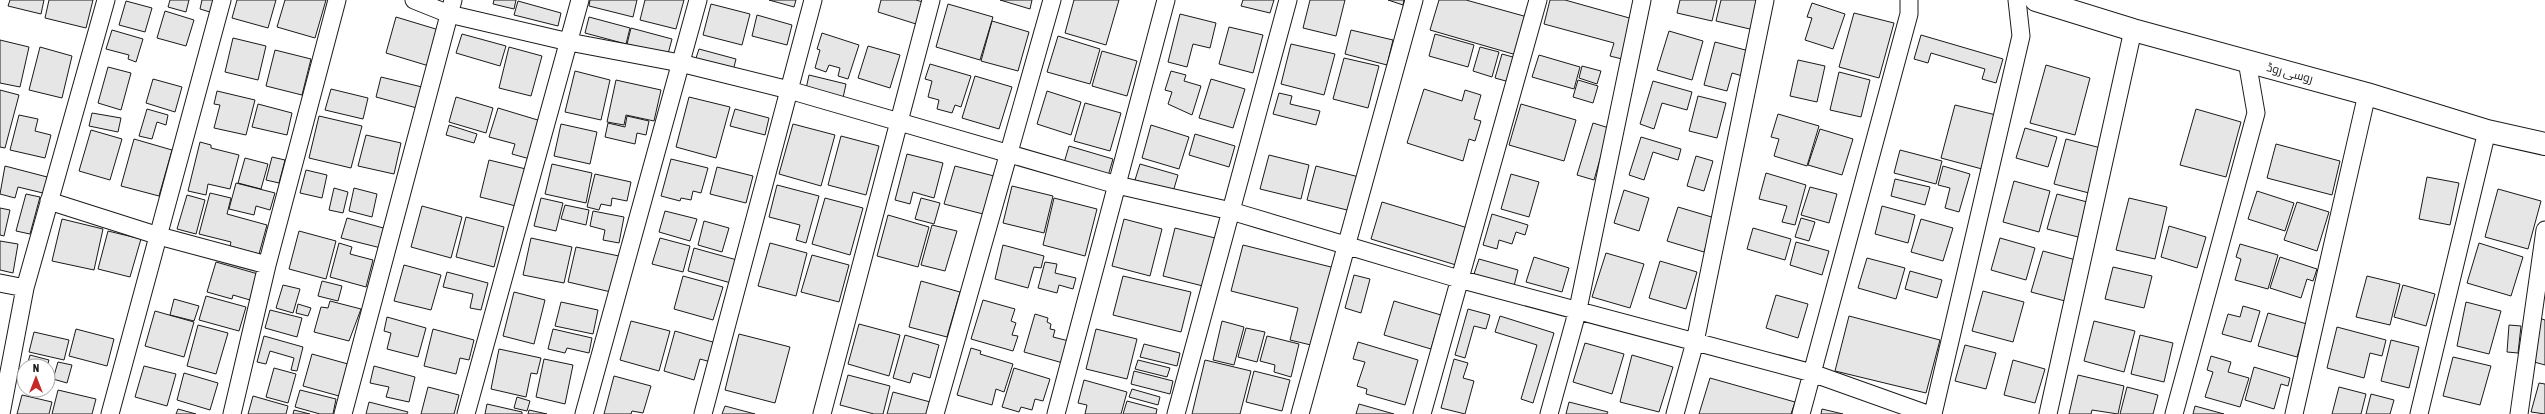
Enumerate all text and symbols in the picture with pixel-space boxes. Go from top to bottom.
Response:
street label: روسی روڈ [2265,60,2315,86]
north arrow [16,358,56,398]
text: N [33,362,39,374]

